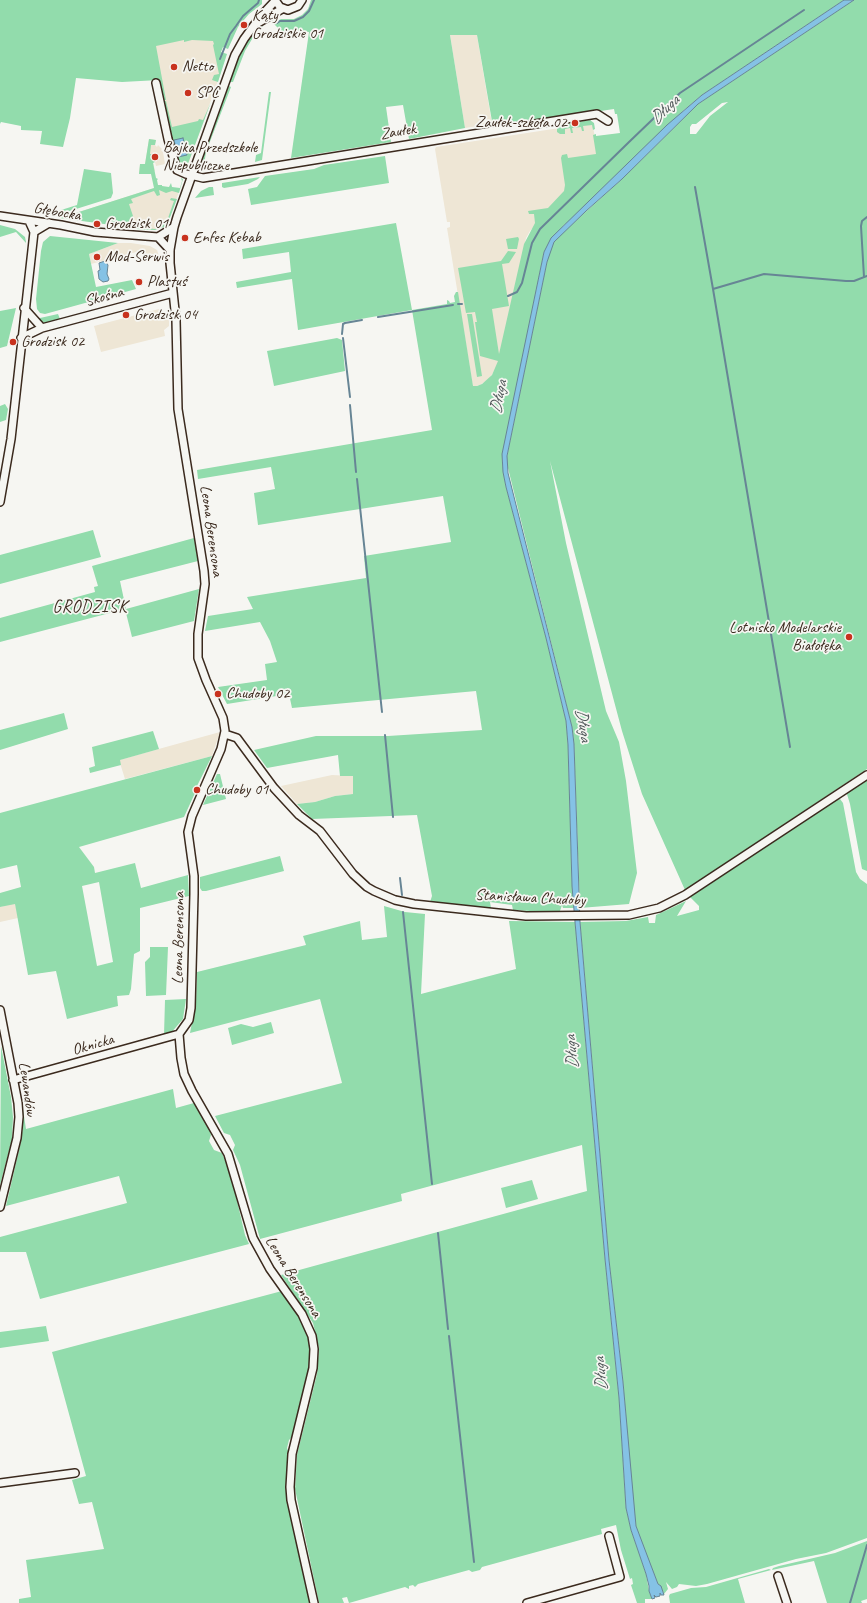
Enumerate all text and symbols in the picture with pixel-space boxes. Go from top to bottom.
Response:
place label: Kąty Grodziskie 01 [252,6,323,44]
marker: Kąty Grodziskie 01 [239,20,249,30]
place label: Netto [182,57,213,77]
marker: Netto [169,62,179,72]
place label: SPC [196,83,219,103]
marker: SPC [183,88,193,98]
water label: Długa [646,91,684,129]
place label: Zaułek-szkoła 02 [475,113,567,133]
marker: Zaułek-szkoła 02 [570,118,580,128]
street label: Zaułek [379,119,417,145]
place label: Bajka Przedszkole Niepubliczne [163,138,257,176]
marker: Bajka Przedszkole Niepubliczne [150,152,160,162]
street label: Głębocka [32,198,82,226]
place label: Grodzisk 01 [105,214,168,234]
marker: Grodzisk 01 [92,219,102,229]
place label: Enfes Kebab [193,228,261,248]
marker: Enfes Kebab [180,233,190,243]
place label: Mod-Serwis [105,247,169,267]
marker: Mod-Serwis [92,252,102,262]
place label: Plastuś [147,272,186,292]
marker: Plastuś [134,277,144,287]
street label: Skośna [83,283,125,311]
place label: Grodzisk 04 [134,305,197,325]
marker: Grodzisk 04 [121,310,131,320]
place label: Grodzisk 02 [21,332,84,352]
marker: Grodzisk 02 [8,337,18,347]
water label: Długa [486,379,512,415]
street label: Leona Berensona [195,484,227,578]
district label: GRODZISK [53,598,127,618]
place label: Lotnisko Modelarskie Białołęka [729,618,841,656]
marker: Lotnisko Modelarskie Białołęka [844,632,854,642]
place label: Chudoby 02 [226,684,290,704]
marker: Chudoby 02 [213,689,223,699]
water label: Długa [570,707,596,743]
place label: Chudoby 01 [205,780,269,800]
marker: Chudoby 01 [192,785,202,795]
street label: Stanisława Chudoby [474,886,586,910]
street label: Leona Berensona [169,892,189,984]
street label: Oknicka [70,1030,116,1060]
water label: Długa [560,1035,584,1069]
street label: Lewandów [14,1061,40,1117]
street label: Leona Berensona [260,1233,326,1321]
water label: Długa [589,1357,613,1391]

